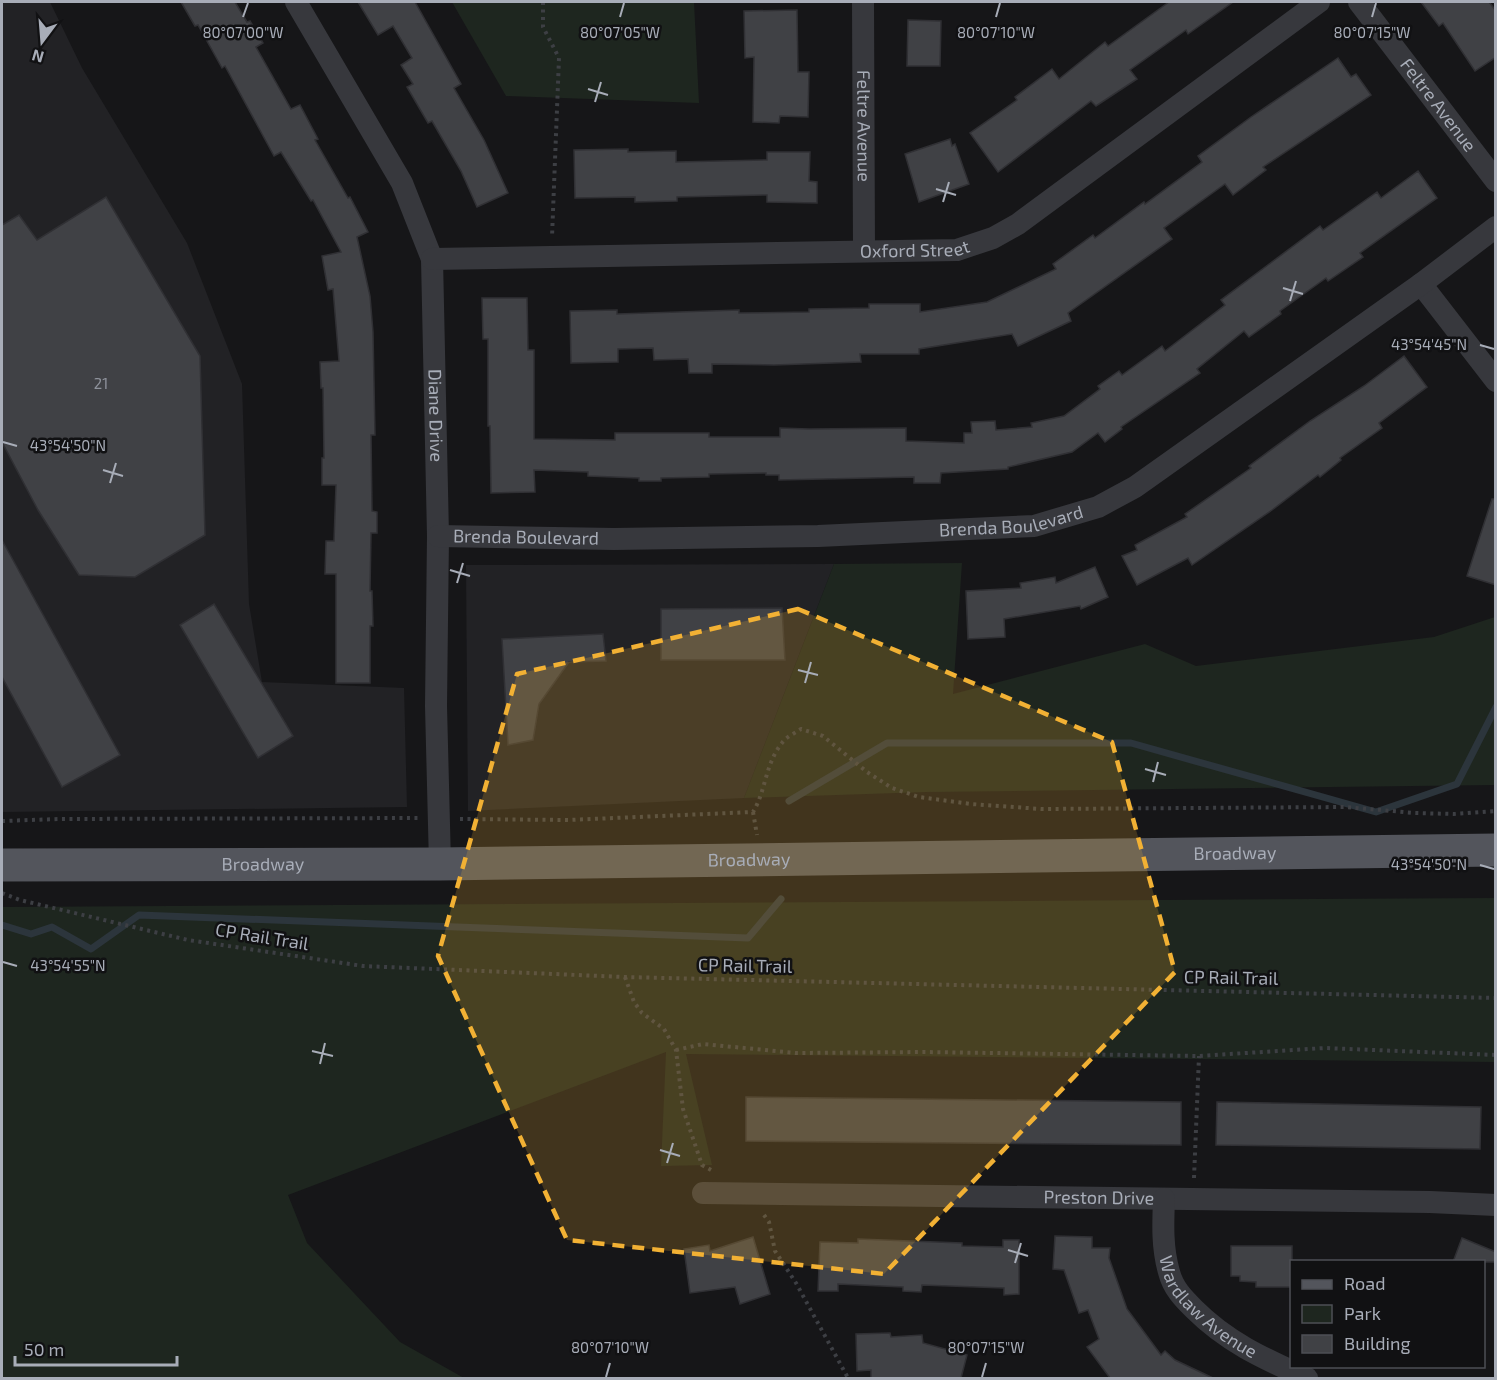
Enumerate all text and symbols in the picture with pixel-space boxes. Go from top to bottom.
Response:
north arrow [12,12,72,72]
text: 80°07'00"W [202,23,284,41]
text: 80°07'05"W [580,23,660,41]
text: 80°07'10"W [957,23,1035,41]
text: 80°07'15"W [1334,23,1410,41]
text: N [30,46,46,68]
street label: Feltre Avenue [1396,54,1482,156]
street label: Feltre Avenue [853,70,876,182]
street label: Oxford Street [860,234,973,262]
text: 43°54'45"N [1391,335,1467,353]
street label: Diane Drive [424,369,448,462]
house number: 21 [94,374,108,392]
text: 43°54'50"N [30,436,106,454]
street label: Brenda Boulevard [938,500,1085,540]
street label: Brenda Boulevard [453,524,599,549]
street label: Broadway [1193,841,1277,864]
street label: Broadway [707,847,791,870]
street label: Broadway [222,852,305,874]
text: 43°54'50"N [1391,855,1467,873]
street label: CP Rail Trail [214,918,311,954]
street label: CP Rail Trail [698,953,793,977]
text: 43°54'55"N [30,956,106,974]
street label: CP Rail Trail [1184,965,1279,989]
street label: Preston Drive [1043,1185,1154,1209]
street label: Wardlaw Avenue [1155,1253,1261,1362]
legend [1290,1260,1485,1368]
text: Road [1344,1272,1385,1294]
text: Park [1344,1302,1381,1324]
scale bar [15,1329,177,1367]
text: Building [1344,1332,1411,1354]
text: 50 m [24,1338,64,1360]
text: 80°07'10"W [571,1338,649,1356]
text: 80°07'15"W [948,1338,1024,1356]

